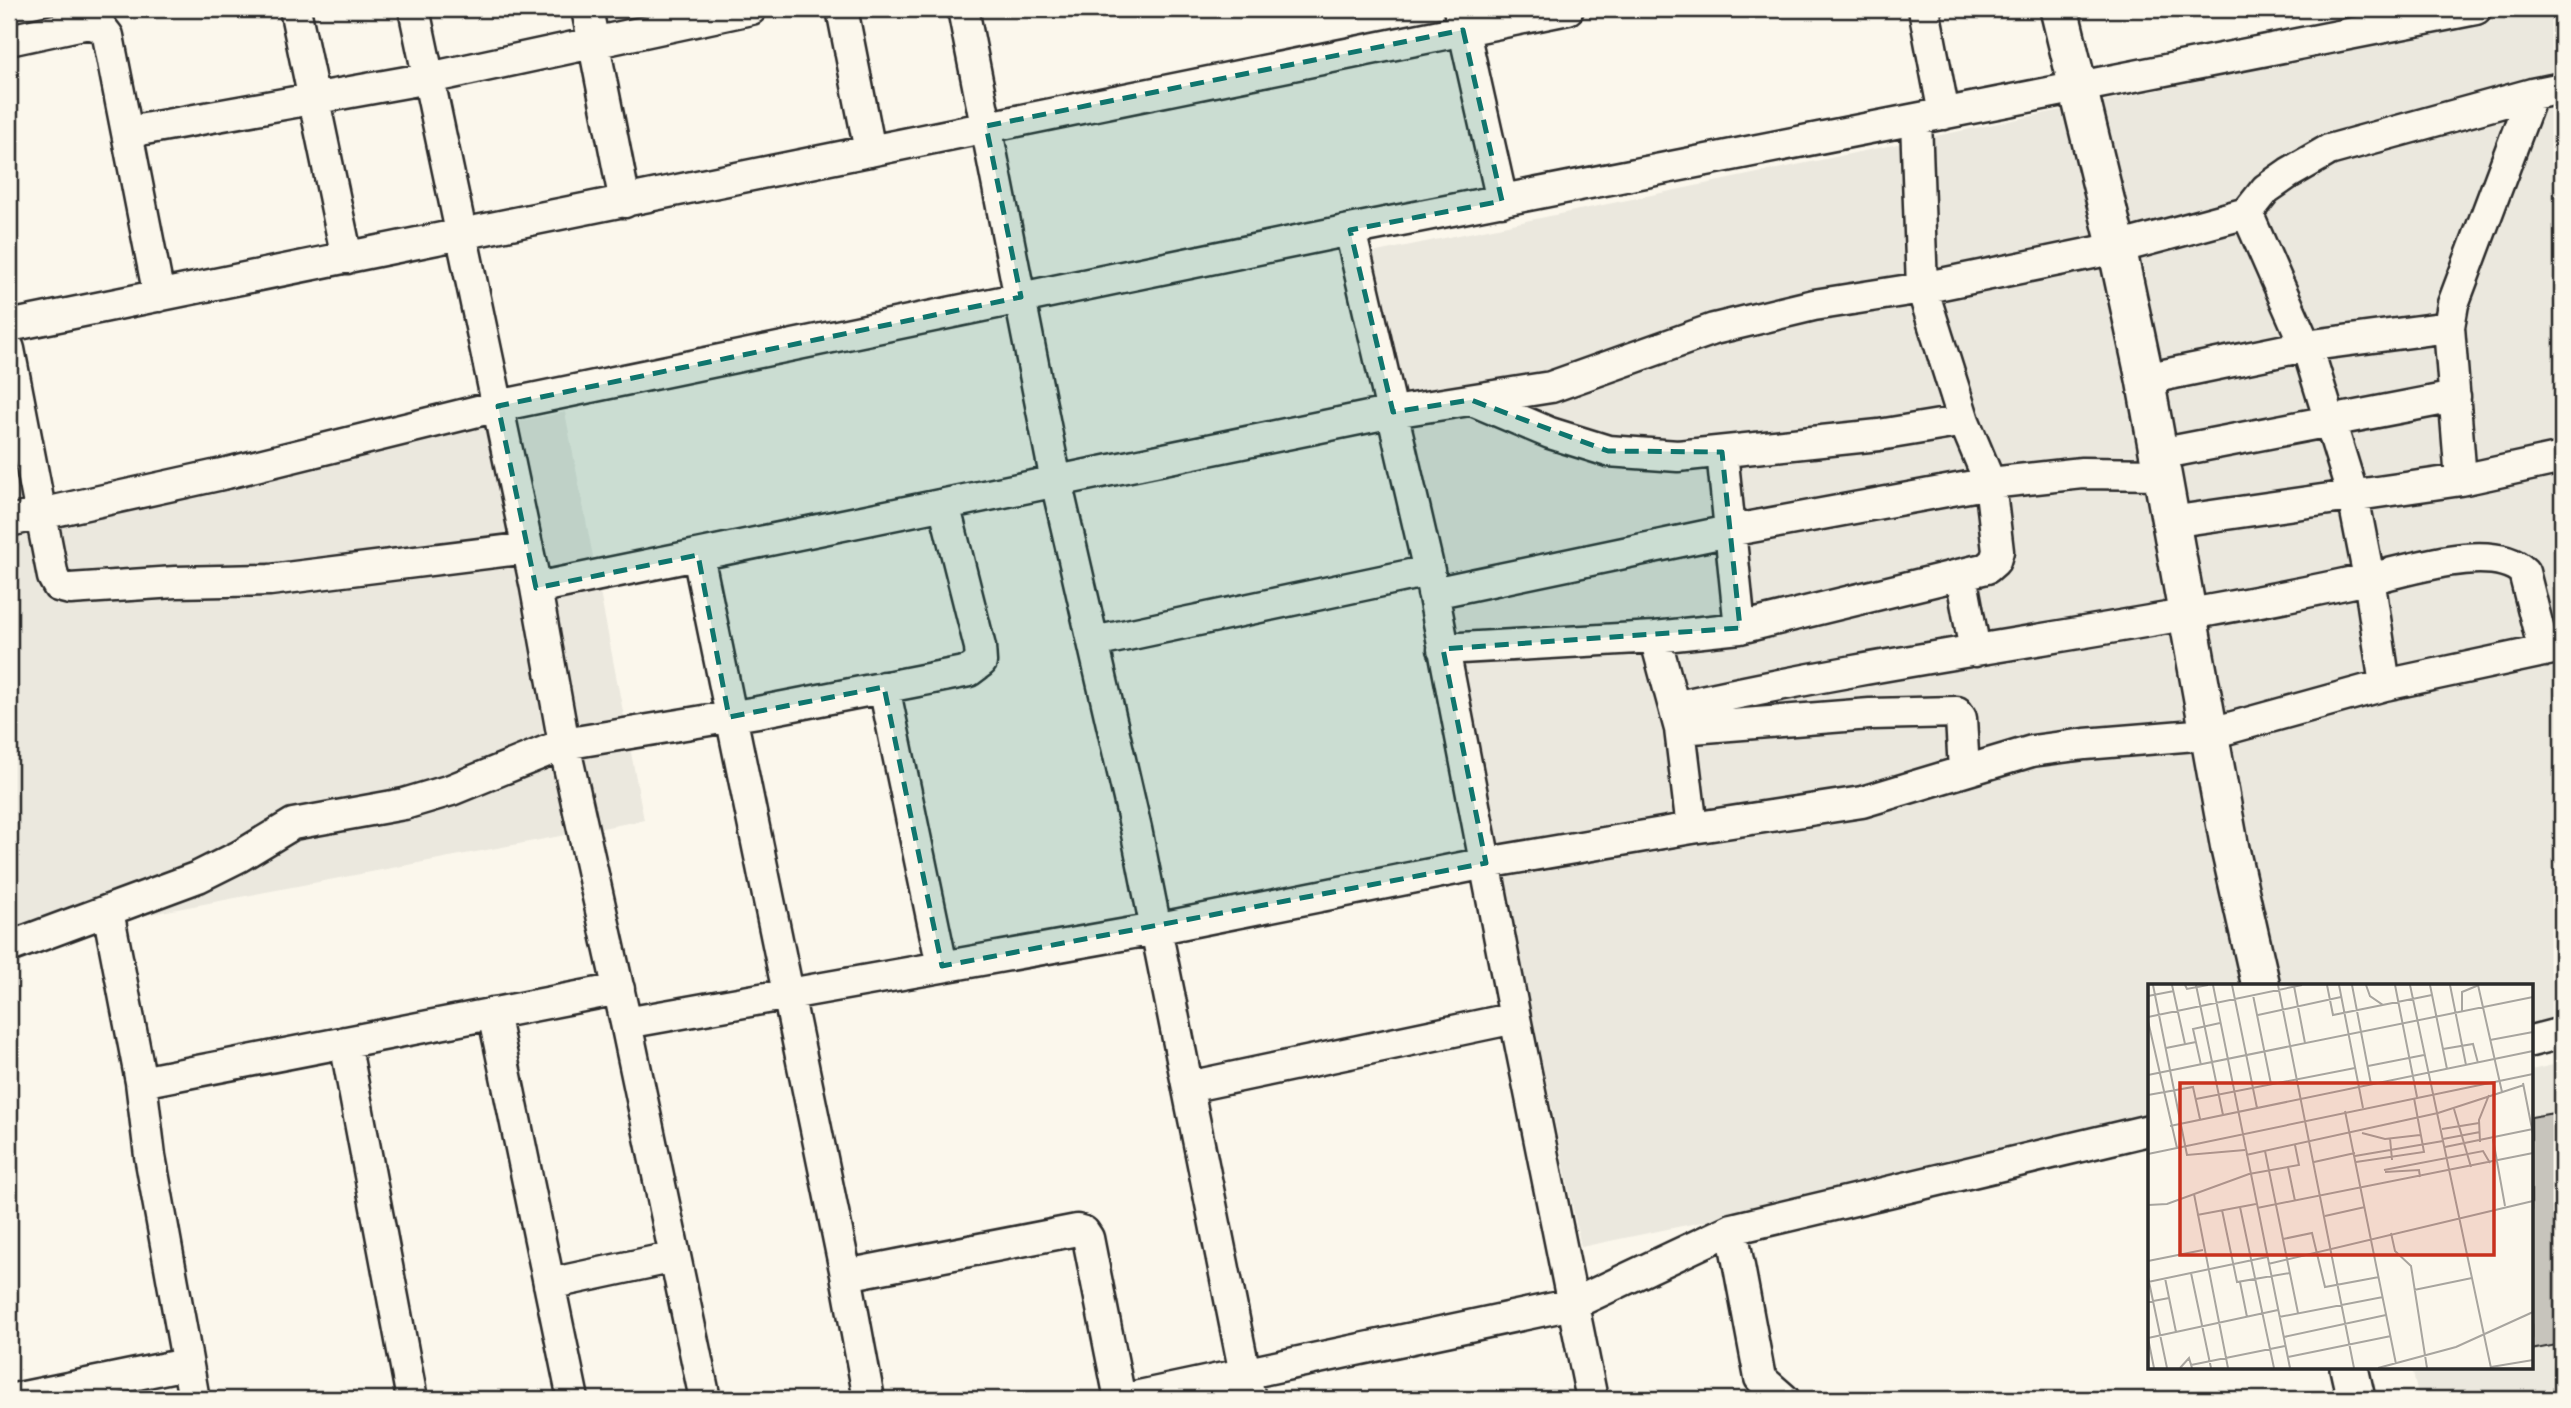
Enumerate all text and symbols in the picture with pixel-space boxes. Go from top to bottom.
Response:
inset map [2148,984,2532,1370]

